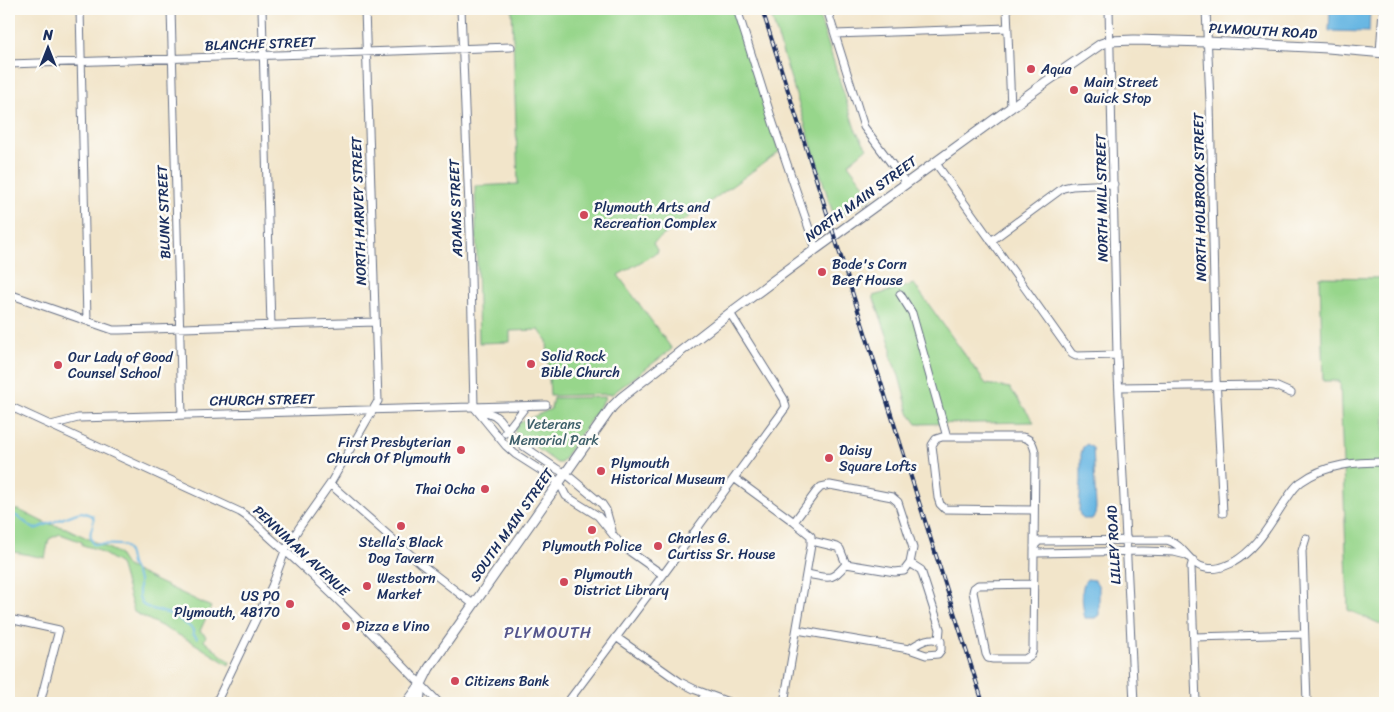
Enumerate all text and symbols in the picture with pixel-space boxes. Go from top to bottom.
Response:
street label: PLYMOUTH ROAD [1208,16,1318,46]
north arrow [22,22,72,72]
text: N [42,23,53,48]
street label: BLANCHE STREET [204,30,317,58]
place label: Aqua [1040,57,1073,82]
marker: Aqua [1025,63,1037,75]
place label: Main Street Quick Stop [1084,70,1158,111]
marker: Main Street Quick Stop [1068,84,1080,96]
street label: NORTH HOLBROOK STREET [1186,111,1214,282]
street label: NORTH MILL STREET [1088,132,1116,262]
street label: NORTH HARVEY STREET [344,135,374,286]
street label: NORTH MAIN STREET [799,149,924,249]
street label: ADAMS STREET [442,158,470,258]
street label: BLUNK STREET [150,163,178,259]
place label: Plymouth Arts and Recreation Complex [594,195,717,236]
marker: Plymouth Arts and Recreation Complex [578,209,590,221]
place label: Bode's Corn Beef House [832,252,907,293]
marker: Bode's Corn Beef House [816,266,828,278]
place label: Solid Rock Bible Church [541,344,620,385]
place label: Our Lady of Good Counsel School [68,345,174,386]
marker: Solid Rock Bible Church [525,358,537,370]
marker: Our Lady of Good Counsel School [52,359,64,371]
street label: CHURCH STREET [209,387,316,413]
park label: Veterans Memorial Park [509,412,599,453]
place label: First Presbyterian Church Of Plymouth [327,430,451,471]
place label: Daisy Square Lofts [839,438,917,479]
marker: First Presbyterian Church Of Plymouth [455,444,467,456]
place label: Plymouth Historical Museum [611,451,726,492]
marker: Daisy Square Lofts [823,452,835,464]
street label: SOUTH MAIN STREET [463,462,561,587]
marker: Plymouth Historical Museum [595,465,607,477]
place label: Thai Ocha [415,477,475,502]
marker: Thai Ocha [479,483,491,495]
street label: PENNIMAN AVENUE [247,499,356,604]
street label: LILLEY ROAD [1099,504,1129,585]
marker: Stella’s Black Dog Tavern [395,520,407,532]
marker: Plymouth Police [586,524,598,536]
place label: Charles G. Curtiss Sr. House [668,526,775,567]
place label: Stella’s Black Dog Tavern [359,530,444,571]
place label: Plymouth Police [542,534,642,559]
marker: Charles G. Curtiss Sr. House [652,540,664,552]
place label: Plymouth District Library [574,562,669,603]
place label: Westborn Market [377,566,436,607]
marker: Plymouth District Library [558,576,570,588]
marker: Westborn Market [361,580,373,592]
place label: US PO Plymouth, 48170 [174,584,280,625]
marker: US PO Plymouth, 48170 [284,598,296,610]
place label: Pizza e Vino [356,614,430,639]
district label: PLYMOUTH [504,618,592,647]
marker: Pizza e Vino [340,620,352,632]
place label: Citizens Bank [465,669,550,694]
marker: Citizens Bank [449,675,461,687]

